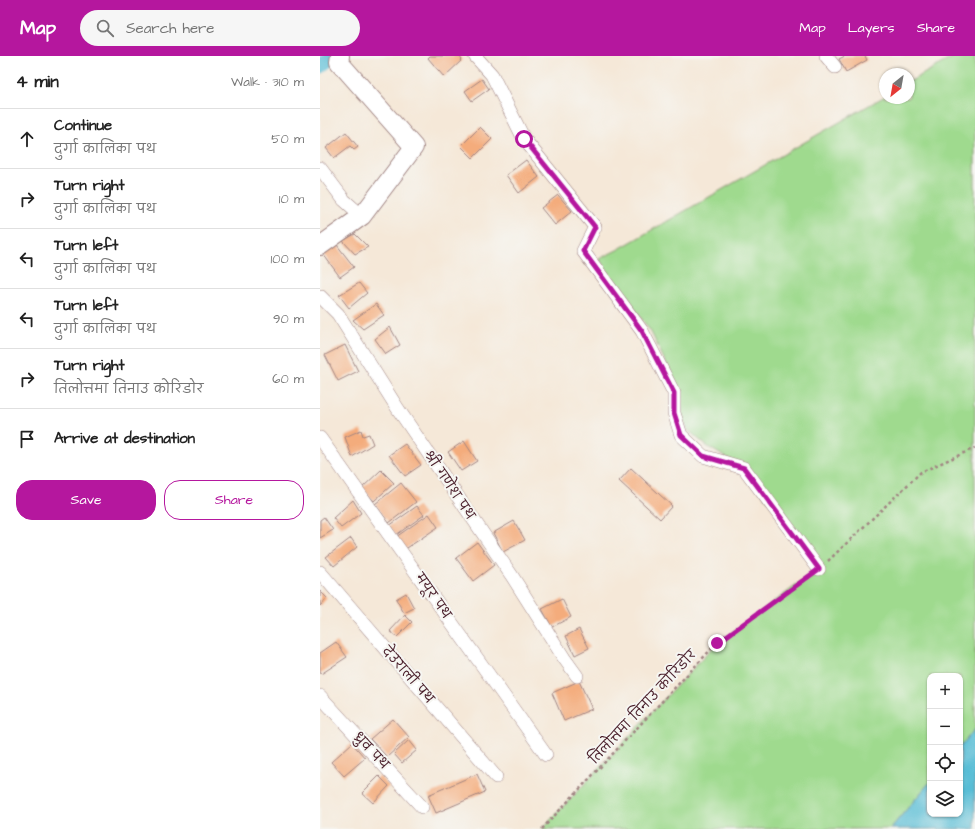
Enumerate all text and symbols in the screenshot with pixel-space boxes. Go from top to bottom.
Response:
search box [80,10,360,46]
text: Map [20,15,56,42]
icon: search [94,17,116,39]
text: Search here [126,18,215,39]
text: Map [799,18,826,38]
text: Layers [848,18,895,38]
text: Share [917,18,955,38]
north arrow [879,68,915,104]
text: 4 min [16,70,59,94]
text: Walk · 310 m [231,73,304,91]
text: Continue [54,115,112,136]
icon: ahead [16,128,38,150]
text: 50 m [271,130,304,148]
route start [515,130,533,148]
text: दुर्गा कालिका पथ [54,140,156,158]
text: Turn right [54,175,125,196]
icon: right [16,188,38,210]
text: 10 m [279,190,304,208]
text: दुर्गा कालिका पथ [54,200,156,218]
text: Turn left [54,235,118,256]
icon: left [16,248,38,270]
text: 100 m [271,250,304,268]
text: दुर्गा कालिका पथ [54,260,156,278]
text: Turn left [54,295,118,316]
icon: left [16,308,38,330]
text: 90 m [273,310,304,328]
text: दुर्गा कालिका पथ [54,320,156,338]
text: Turn right [54,355,125,376]
icon: right [16,368,38,390]
text: 60 m [272,370,304,388]
text: तिलोत्तमा तिनाउ कोरिडोर [54,380,204,398]
icon: arrive [16,428,38,450]
text: Arrive at destination [54,428,195,449]
street label: श्री गणेश पथ [419,445,482,524]
button: Save [16,480,156,520]
button: Share [164,480,304,520]
street label: मयूर पथ [409,569,456,624]
route end [708,634,726,652]
street label: देउराली पथ [377,640,440,709]
street label: तिलोत्तमा तिनाउ कोरिडोर [583,644,701,769]
map controls [927,673,963,817]
button: + [927,673,963,709]
button: − [927,709,963,745]
street label: ध्रुव पथ [348,729,394,776]
button: locate [927,745,963,781]
button: layers [927,781,963,817]

